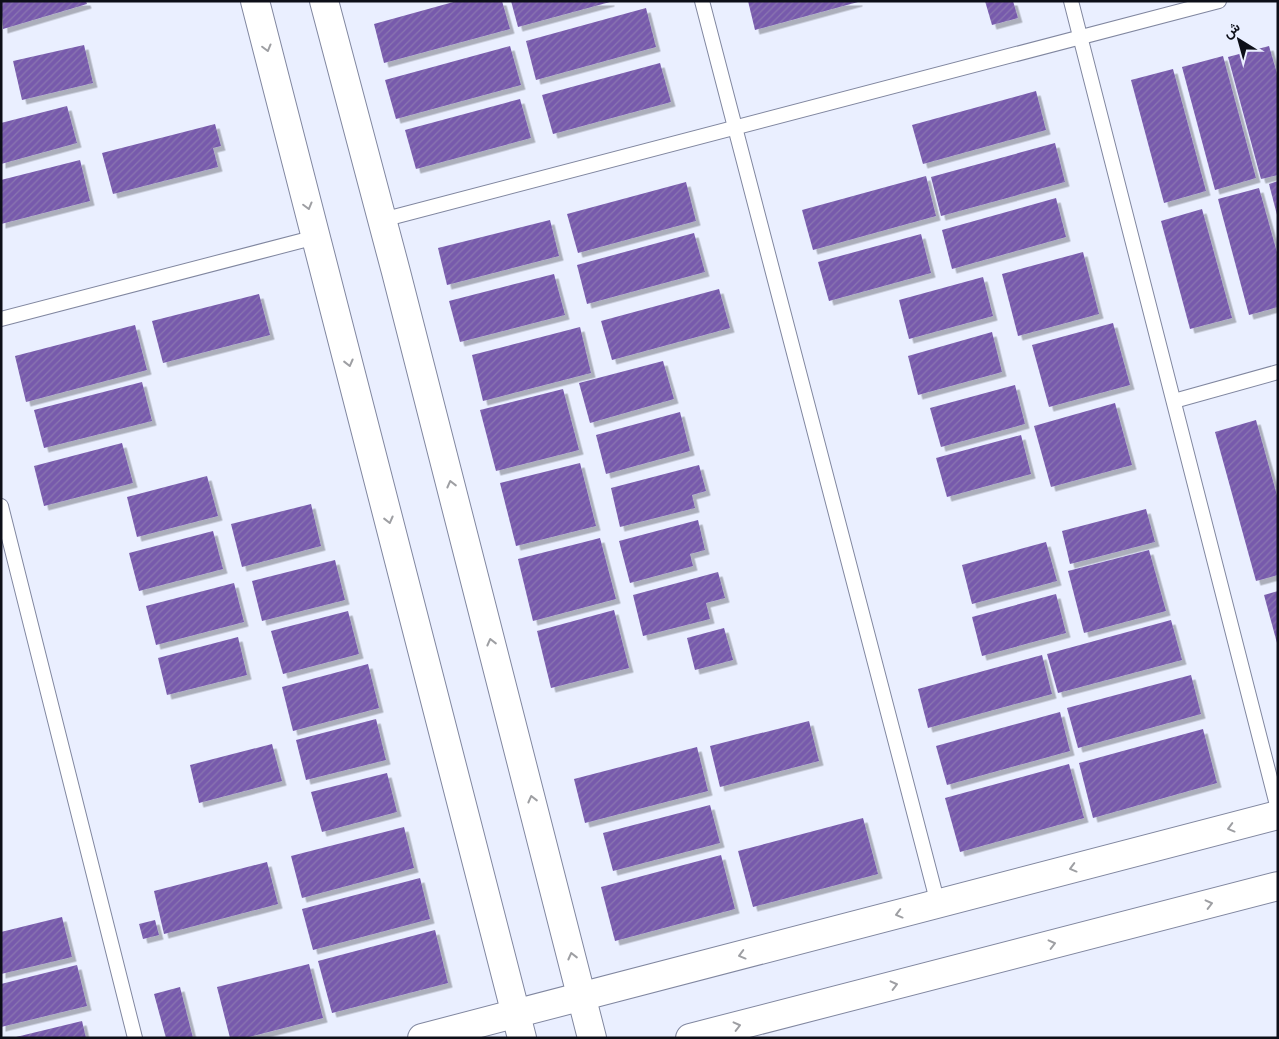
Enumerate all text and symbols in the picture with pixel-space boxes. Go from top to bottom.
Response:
north arrow [1214,15,1264,65]
text: ش [1219,17,1243,42]
one-way arrow [261,44,272,53]
one-way arrow [302,201,313,210]
one-way arrow [343,359,353,367]
one-way arrow [446,481,456,489]
one-way arrow [383,516,394,525]
one-way arrow [486,637,497,646]
one-way arrow [527,794,538,803]
one-way arrow [1227,822,1235,832]
one-way arrow [1070,863,1078,873]
one-way arrow [1204,899,1212,909]
one-way arrow [895,908,904,919]
one-way arrow [1047,939,1056,950]
one-way arrow [737,949,746,960]
one-way arrow [568,953,578,961]
one-way arrow [890,980,899,991]
one-way arrow [732,1021,740,1031]

